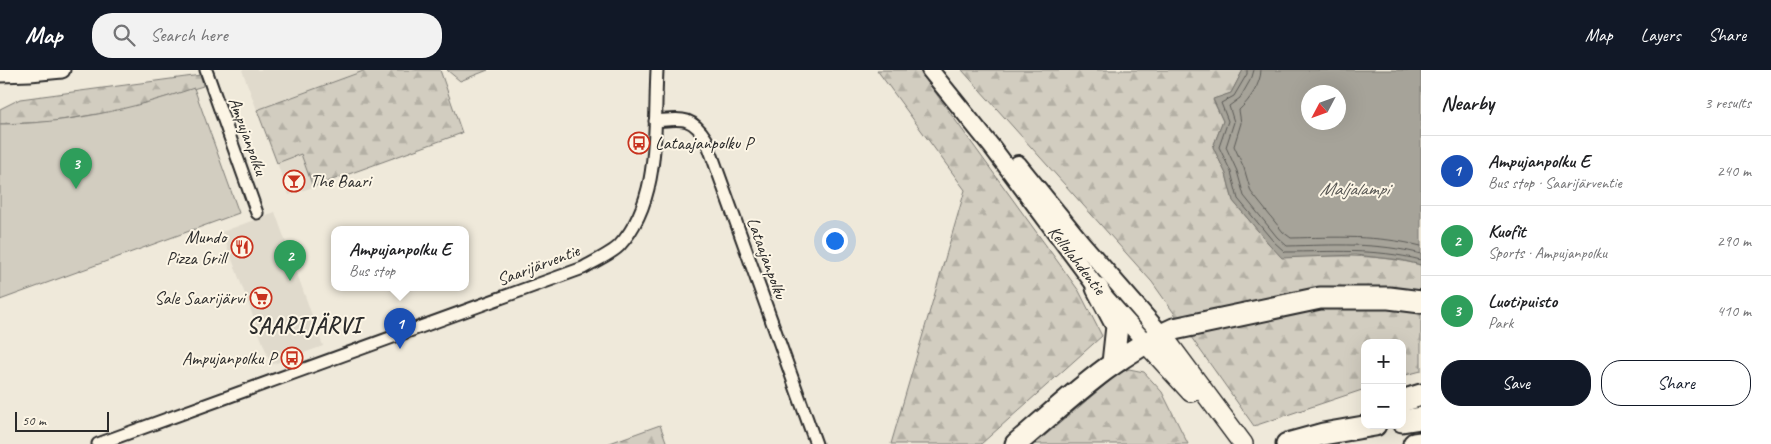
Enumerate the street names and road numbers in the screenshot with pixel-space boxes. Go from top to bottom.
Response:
street label: Ampujanpolku [224,94,273,179]
street label: Lataajanpolku [742,214,792,303]
street label: Kellolahdentie [1043,221,1112,300]
street label: Saarijärventie [494,239,583,291]

